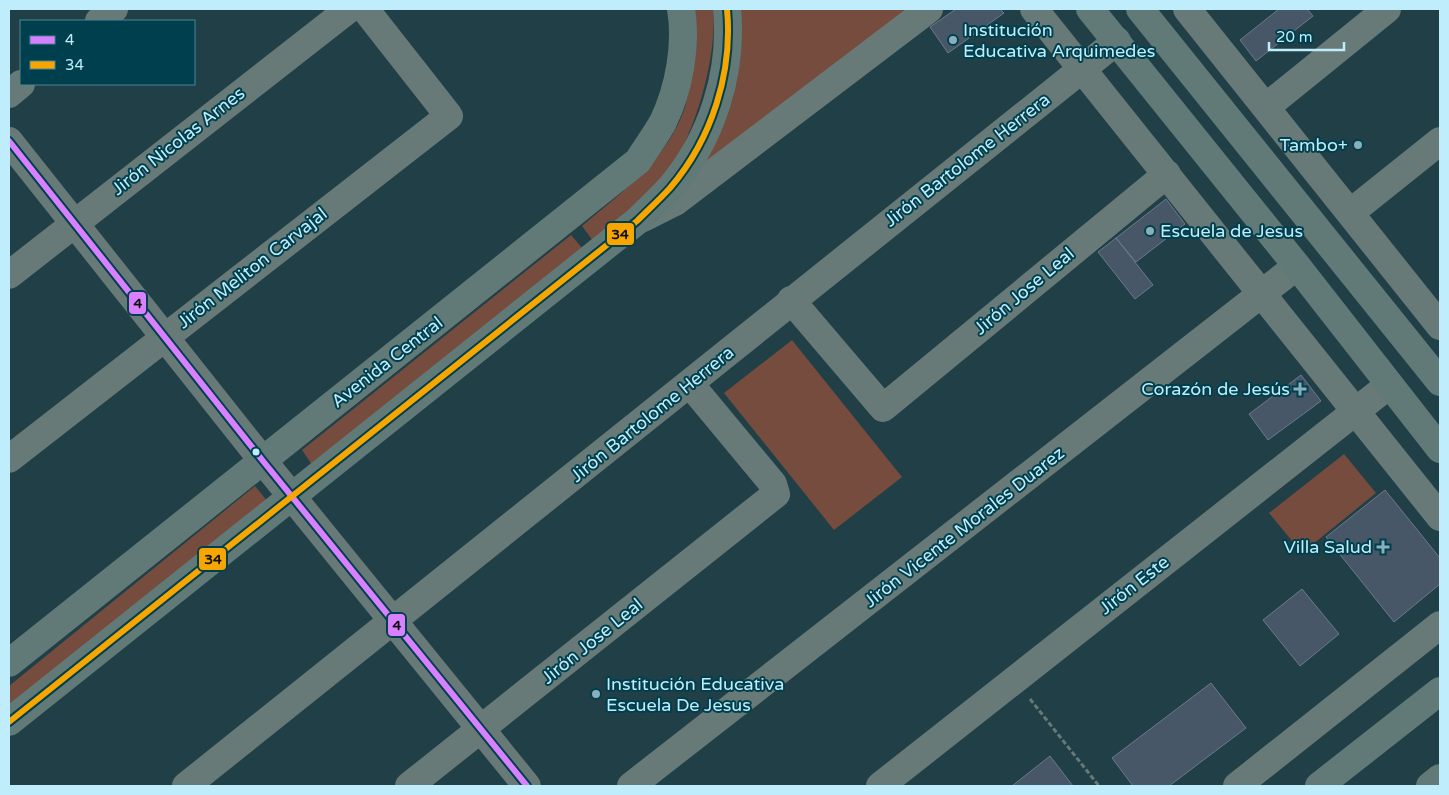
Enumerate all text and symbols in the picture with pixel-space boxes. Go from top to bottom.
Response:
place label: Institución Educativa Arquimedes [963,19,1155,62]
legend [20,20,195,85]
scale bar [1269,20,1344,52]
text: 20 m [1276,28,1313,46]
text: 4 [65,31,74,49]
marker: Institución Educativa Arquimedes [947,34,959,46]
text: 34 [65,56,84,74]
street label: Jirón Nicolas Arnes [107,82,249,200]
street label: Jirón Bartolome Herrera [880,88,1054,232]
place label: Tambo+ [1279,134,1348,156]
marker: Tambo+ [1352,139,1364,151]
street label: Jirón Meliton Carvajal [173,203,331,333]
place label: Escuela de Jesus [1160,220,1303,242]
line badge: 34 [606,222,635,246]
marker: Escuela de Jesus [1144,225,1156,237]
text: 34 [611,226,629,243]
street label: Jirón Jose Leal [969,243,1079,339]
line badge: 4 [128,291,147,315]
text: 4 [134,295,143,312]
street label: Avenida Central [327,312,447,412]
street label: Jirón Bartolome Herrera [566,341,738,487]
place label: Corazón de Jesús [1141,378,1290,400]
marker: Corazón de Jesús [1294,383,1306,395]
street label: Jirón Vicente Morales Duarez [859,442,1069,612]
unlabelled marker [251,447,261,457]
place label: Villa Salud [1283,536,1372,558]
marker: Villa Salud [1376,540,1390,554]
line badge: 34 [198,547,227,571]
text: 34 [204,551,222,568]
street label: Jirón Este [1095,551,1173,619]
street label: Jirón Jose Leal [537,593,647,689]
line badge: 4 [387,613,406,637]
text: 4 [393,617,402,634]
place label: Institución Educativa Escuela De Jesus [606,673,784,716]
marker: Institución Educativa Escuela De Jesus [590,688,602,700]

